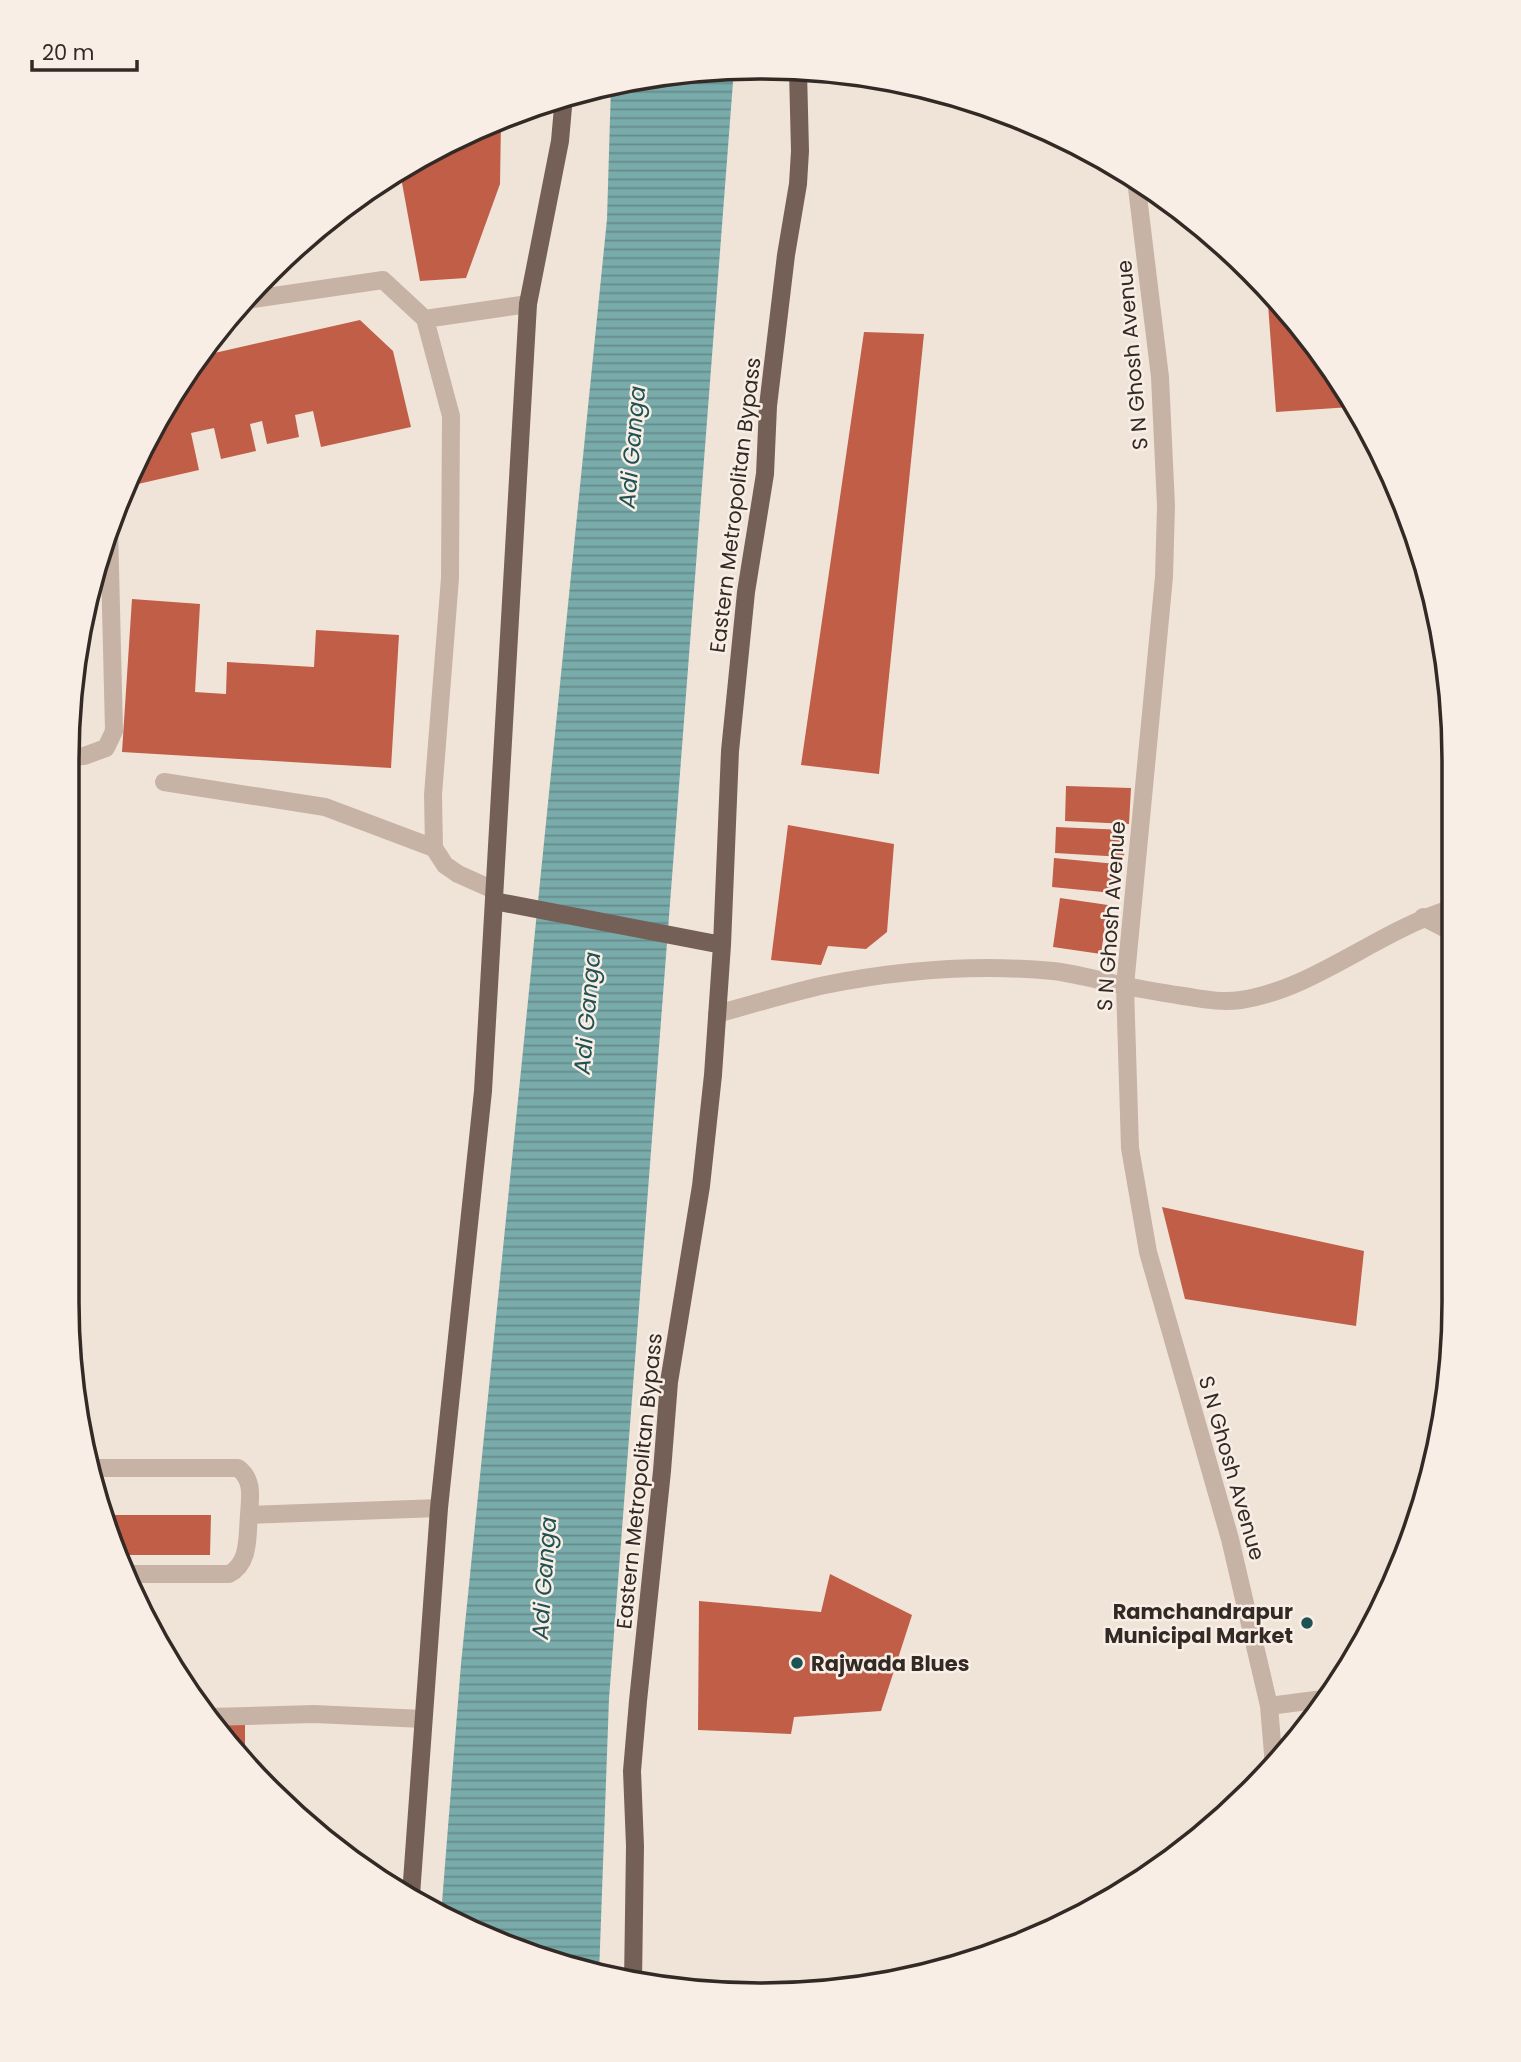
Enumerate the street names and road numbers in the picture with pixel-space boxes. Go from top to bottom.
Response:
street label: S N Ghosh Avenue [1109,259,1155,451]
street label: Eastern Metropolitan Bypass [702,356,768,654]
street label: S N Ghosh Avenue [1090,820,1132,1012]
street label: Eastern Metropolitan Bypass [609,1332,669,1630]
street label: S N Ghosh Avenue [1192,1372,1272,1564]

